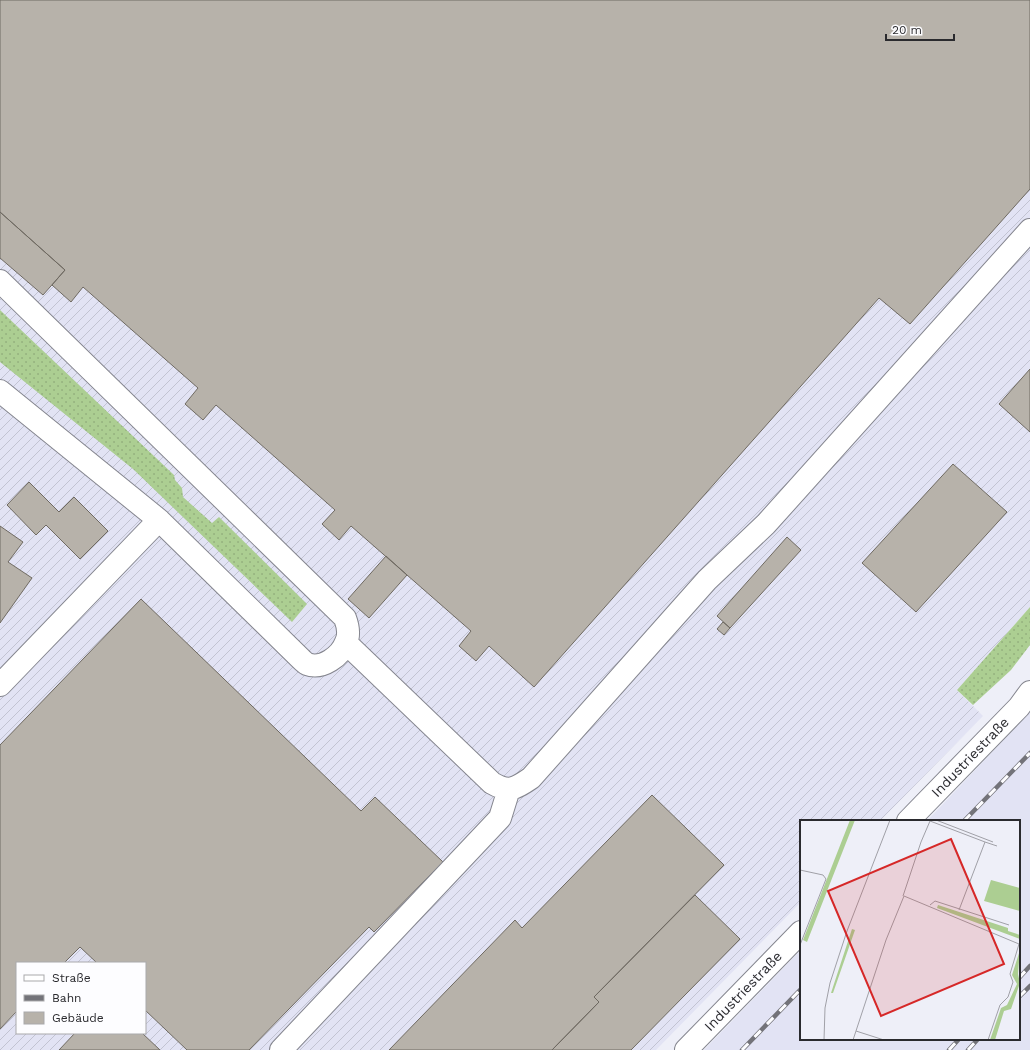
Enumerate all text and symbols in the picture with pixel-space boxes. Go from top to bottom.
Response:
scale bar [886,16,954,42]
text: 20 m [892,23,922,37]
street label: Industriestraße [928,714,1012,800]
inset map [800,820,1020,1040]
street label: Industriestraße [701,948,785,1034]
legend [16,962,146,1034]
text: Straße [52,971,91,985]
text: Bahn [52,991,81,1005]
text: Gebäude [52,1011,104,1025]

